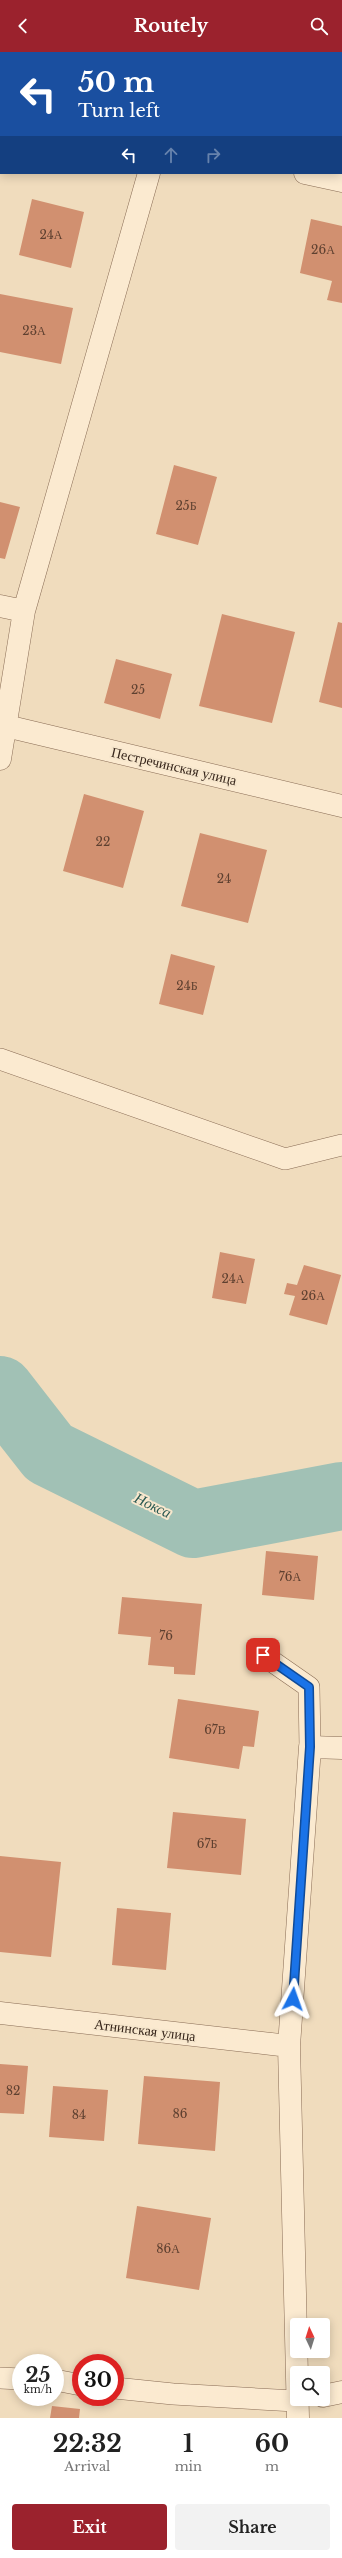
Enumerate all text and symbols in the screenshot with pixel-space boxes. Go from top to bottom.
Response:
icon: back [12,15,34,37]
text: Routely [134,15,208,37]
icon: search [308,15,330,37]
text: 50 m [78,65,154,100]
icon: left [12,68,64,120]
text: Turn left [78,100,160,122]
icon: left [118,144,140,166]
icon: ahead [160,144,182,166]
icon: right [202,144,224,166]
house number: 24А [39,227,63,242]
house number: 26А [311,242,335,257]
house number: 23А [22,323,46,338]
house number: 25Б [175,498,197,513]
house number: 25 [131,682,145,697]
street label: Пестречинская улица [110,743,239,789]
house number: 22 [96,834,110,849]
house number: 24 [217,871,231,886]
house number: 24Б [176,978,198,993]
house number: 24А [221,1271,245,1286]
house number: 26А [301,1288,325,1303]
water label: Нокса [131,1488,174,1522]
house number: 76А [279,1569,302,1584]
house number: 76 [159,1628,173,1643]
pin [246,1638,280,1672]
icon: arrive [252,1644,274,1666]
house number: 67В [204,1722,226,1737]
house number: 67Б [197,1836,217,1851]
position arrow [272,1978,314,2020]
street label: Атнинская улица [93,2015,198,2045]
house number: 82 [6,2083,20,2098]
house number: 86 [173,2106,188,2121]
house number: 84 [72,2107,86,2122]
house number: 86А [156,2241,180,2256]
north arrow [290,2318,330,2358]
map controls [290,2318,330,2406]
speed limit sign: 30 [72,2354,124,2406]
text: 25 [26,2363,50,2387]
button: search [290,2366,330,2406]
text: km/h [24,2383,52,2396]
text: 22:32 [53,2429,122,2458]
text: 1 [183,2429,194,2458]
text: 60 [255,2429,289,2458]
text: Arrival [64,2458,110,2475]
text: min [175,2458,202,2475]
text: m [265,2458,279,2475]
button: Exit [12,2504,167,2550]
button: Share [175,2504,330,2550]

